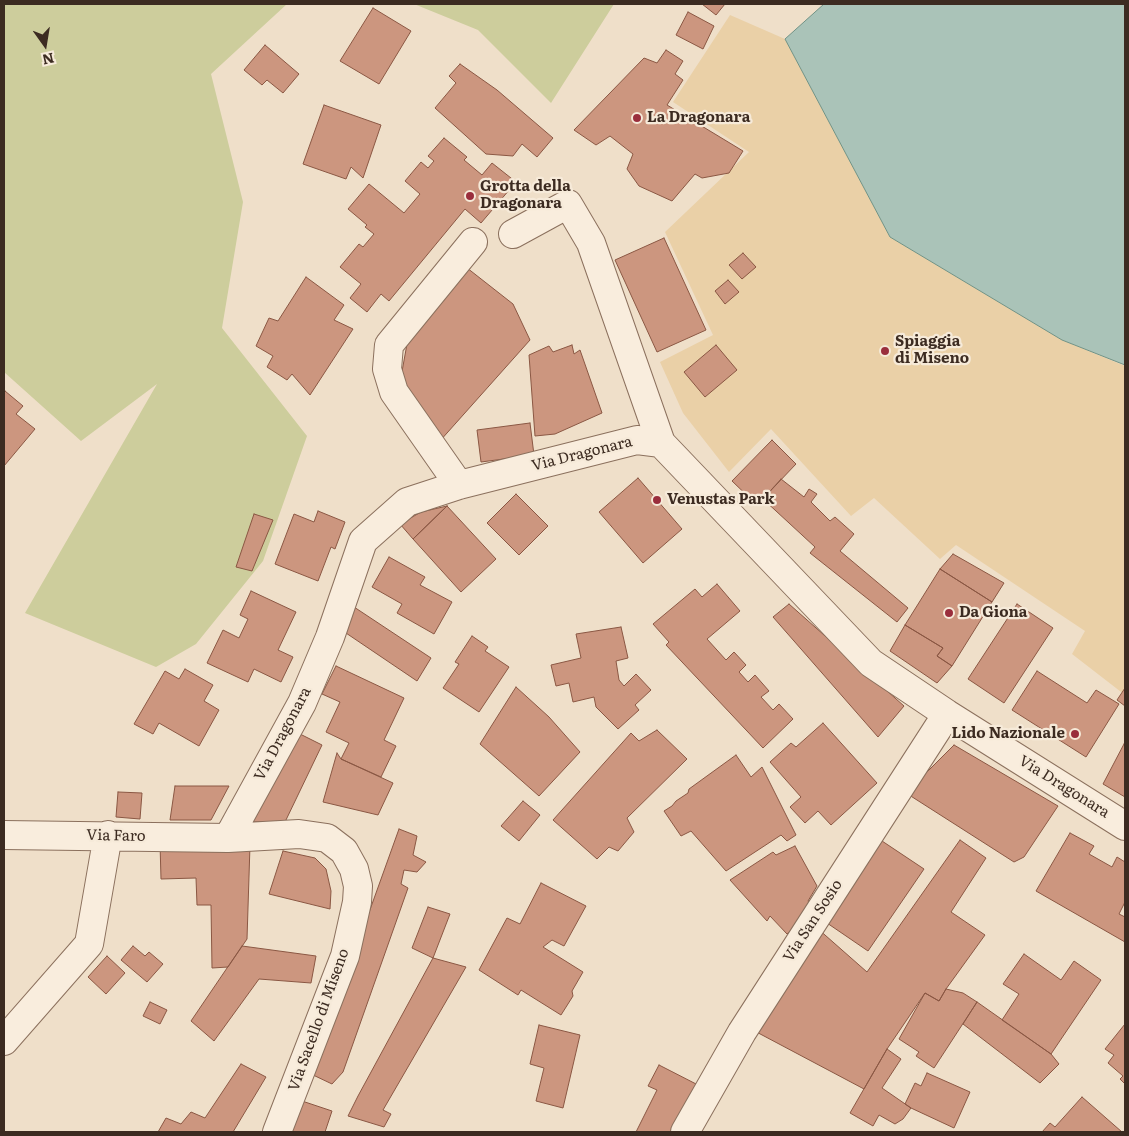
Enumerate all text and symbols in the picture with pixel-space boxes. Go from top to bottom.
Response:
north arrow [20,20,70,70]
text: N [40,49,56,71]
place label: La Dragonara [647,109,750,127]
marker: La Dragonara [631,112,643,124]
place label: Grotta della Dragonara [480,178,571,213]
marker: Grotta della Dragonara [464,190,476,202]
place label: Spiaggia di Miseno [895,333,969,368]
marker: Spiaggia di Miseno [879,345,891,357]
street label: Via Dragonara [530,433,634,475]
place label: Venustas Park [667,491,775,509]
marker: Venustas Park [651,494,663,506]
place label: Da Giona [959,604,1027,622]
marker: Da Giona [943,607,955,619]
street label: Via Dragonara [251,684,315,784]
place label: Lido Nazionale [951,725,1065,743]
marker: Lido Nazionale [1069,728,1081,740]
street label: Via Dragonara [1015,752,1113,822]
street label: Via Faro [86,826,146,846]
street label: Via San Sosio [780,876,846,966]
street label: Via Sacello di Miseno [285,946,353,1094]

